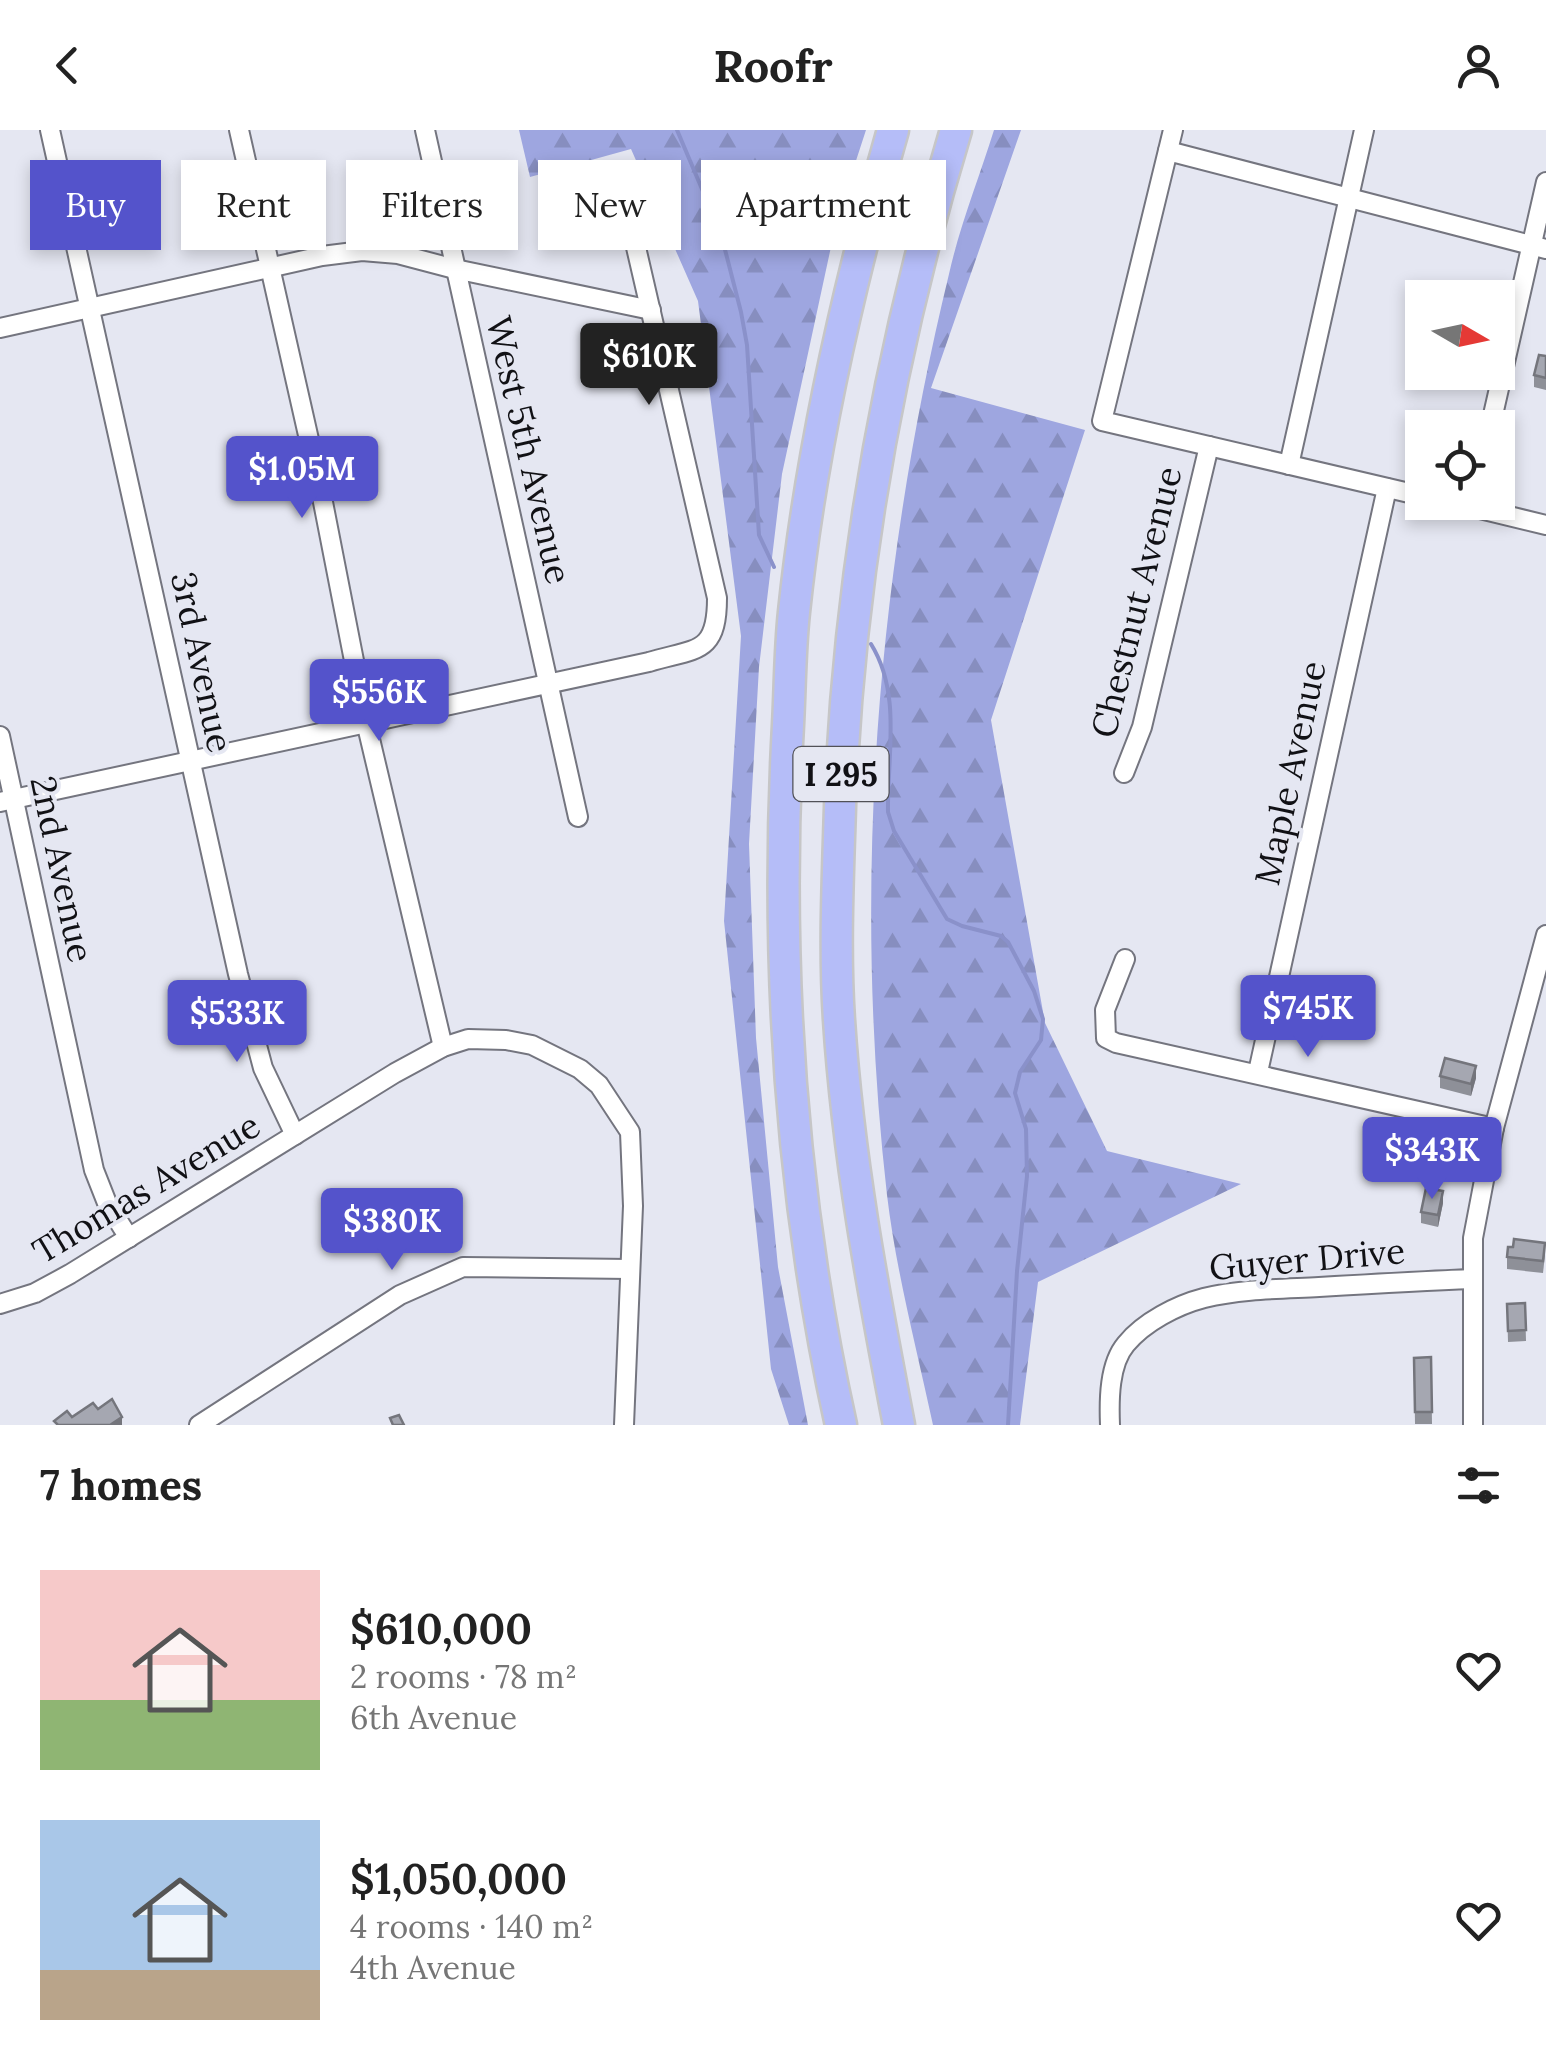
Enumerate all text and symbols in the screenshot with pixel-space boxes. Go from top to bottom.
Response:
text: Roofr [713,37,833,94]
icon: back [40,38,95,93]
icon: person [1451,38,1506,93]
chip: Buy [30,160,161,250]
chip: Rent [181,160,326,250]
chip: Filters [346,160,518,250]
chip: New [538,160,681,250]
chip: Apartment [701,160,946,250]
north arrow [1405,280,1515,390]
map controls [1405,280,1515,520]
street label: West 5th Avenue [476,312,582,588]
pin: $610K [579,323,719,408]
text: $610K [602,335,696,376]
button: locate [1405,410,1515,520]
pin: $1.05M [221,436,383,521]
text: $1.05M [248,448,356,489]
street label: Chestnut Avenue [1081,462,1191,742]
street label: 3rd Avenue [161,568,243,756]
street label: Maple Avenue [1244,657,1336,889]
pin: $556K [309,659,449,744]
text: $556K [332,671,426,712]
road number: I 295 [794,747,888,801]
street label: 2nd Avenue [20,772,104,966]
pin: $745K [1238,975,1378,1060]
pin: $533K [167,980,307,1065]
text: $745K [1263,987,1353,1028]
text: $533K [190,992,284,1033]
street label: Thomas Avenue [24,1102,268,1274]
pin: $343K [1362,1117,1502,1202]
text: $343K [1385,1129,1479,1170]
pin: $380K [322,1188,462,1273]
text: $380K [343,1200,441,1241]
street label: Guyer Drive [1207,1228,1407,1290]
text: 7 homes [40,1458,202,1512]
icon: filters [1451,1458,1506,1513]
text: $610,000 [350,1602,532,1656]
icon: home [120,1610,240,1730]
icon: heart [1451,1643,1506,1698]
text: 2 rooms · 78 m² [350,1656,577,1697]
text: 6th Avenue [350,1697,517,1738]
text: $1,050,000 [350,1852,567,1906]
icon: home [120,1860,240,1980]
icon: heart [1451,1893,1506,1948]
text: 4 rooms · 140 m² [350,1906,593,1947]
text: 4th Avenue [350,1947,516,1988]

